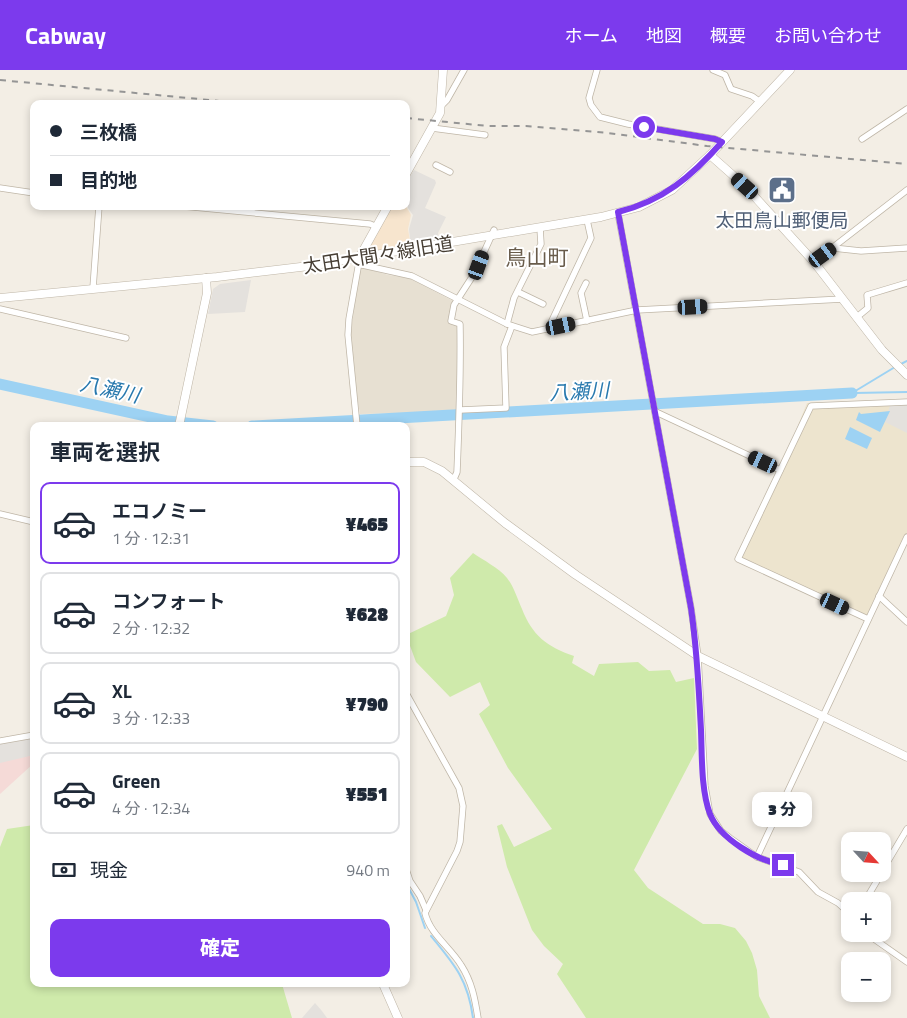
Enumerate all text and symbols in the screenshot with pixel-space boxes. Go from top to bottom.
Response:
text: Cabway [25,17,106,53]
text: ホーム [565,22,618,49]
text: 地図 [646,22,682,49]
text: 概要 [710,22,746,49]
text: お問い合わせ [774,22,882,49]
route start [633,116,655,138]
text: 三枚橋 [80,117,137,146]
text: 目的地 [80,165,137,194]
car [728,170,761,202]
public building icon: 太田鳥山郵便局 [767,175,797,205]
place label: 太田鳥山郵便局 [715,205,849,234]
street label: 太田大間々線旧道 [301,228,455,280]
car [806,240,839,270]
district label: 鳥山町 [506,241,569,273]
car [466,248,491,282]
car [677,299,708,315]
car [544,316,577,336]
water label: 八瀬川 [77,368,145,411]
water label: 八瀬川 [548,374,612,408]
text: 車両を選択 [50,435,160,469]
car [746,449,779,475]
text: エコノミー [112,496,207,525]
icon: car [52,501,97,546]
text: ¥465 [346,509,388,538]
text: 1 分 · 12:31 [112,526,190,550]
text: コンフォート [112,586,225,615]
icon: car [52,591,97,636]
car [818,591,851,617]
text: ¥628 [346,599,388,628]
text: 2 分 · 12:32 [112,616,190,640]
text: XL [112,676,132,705]
icon: car [52,681,97,726]
text: ¥790 [346,689,388,718]
text: 3 分 · 12:33 [112,706,190,730]
text: Green [112,766,161,795]
icon: car [52,771,97,816]
text: ¥551 [346,779,388,808]
callout: 3 分 [753,792,813,828]
text: 4 分 · 12:34 [112,796,190,820]
text: 3 分 [768,797,796,821]
north arrow [841,832,891,882]
map controls [841,832,891,1002]
route end [772,854,794,876]
text: 現金 [90,855,128,884]
icon: cash [50,856,78,884]
text: 940 m [346,858,390,882]
button: + [841,892,891,942]
button: 確定 [50,919,390,977]
button: − [841,952,891,1002]

